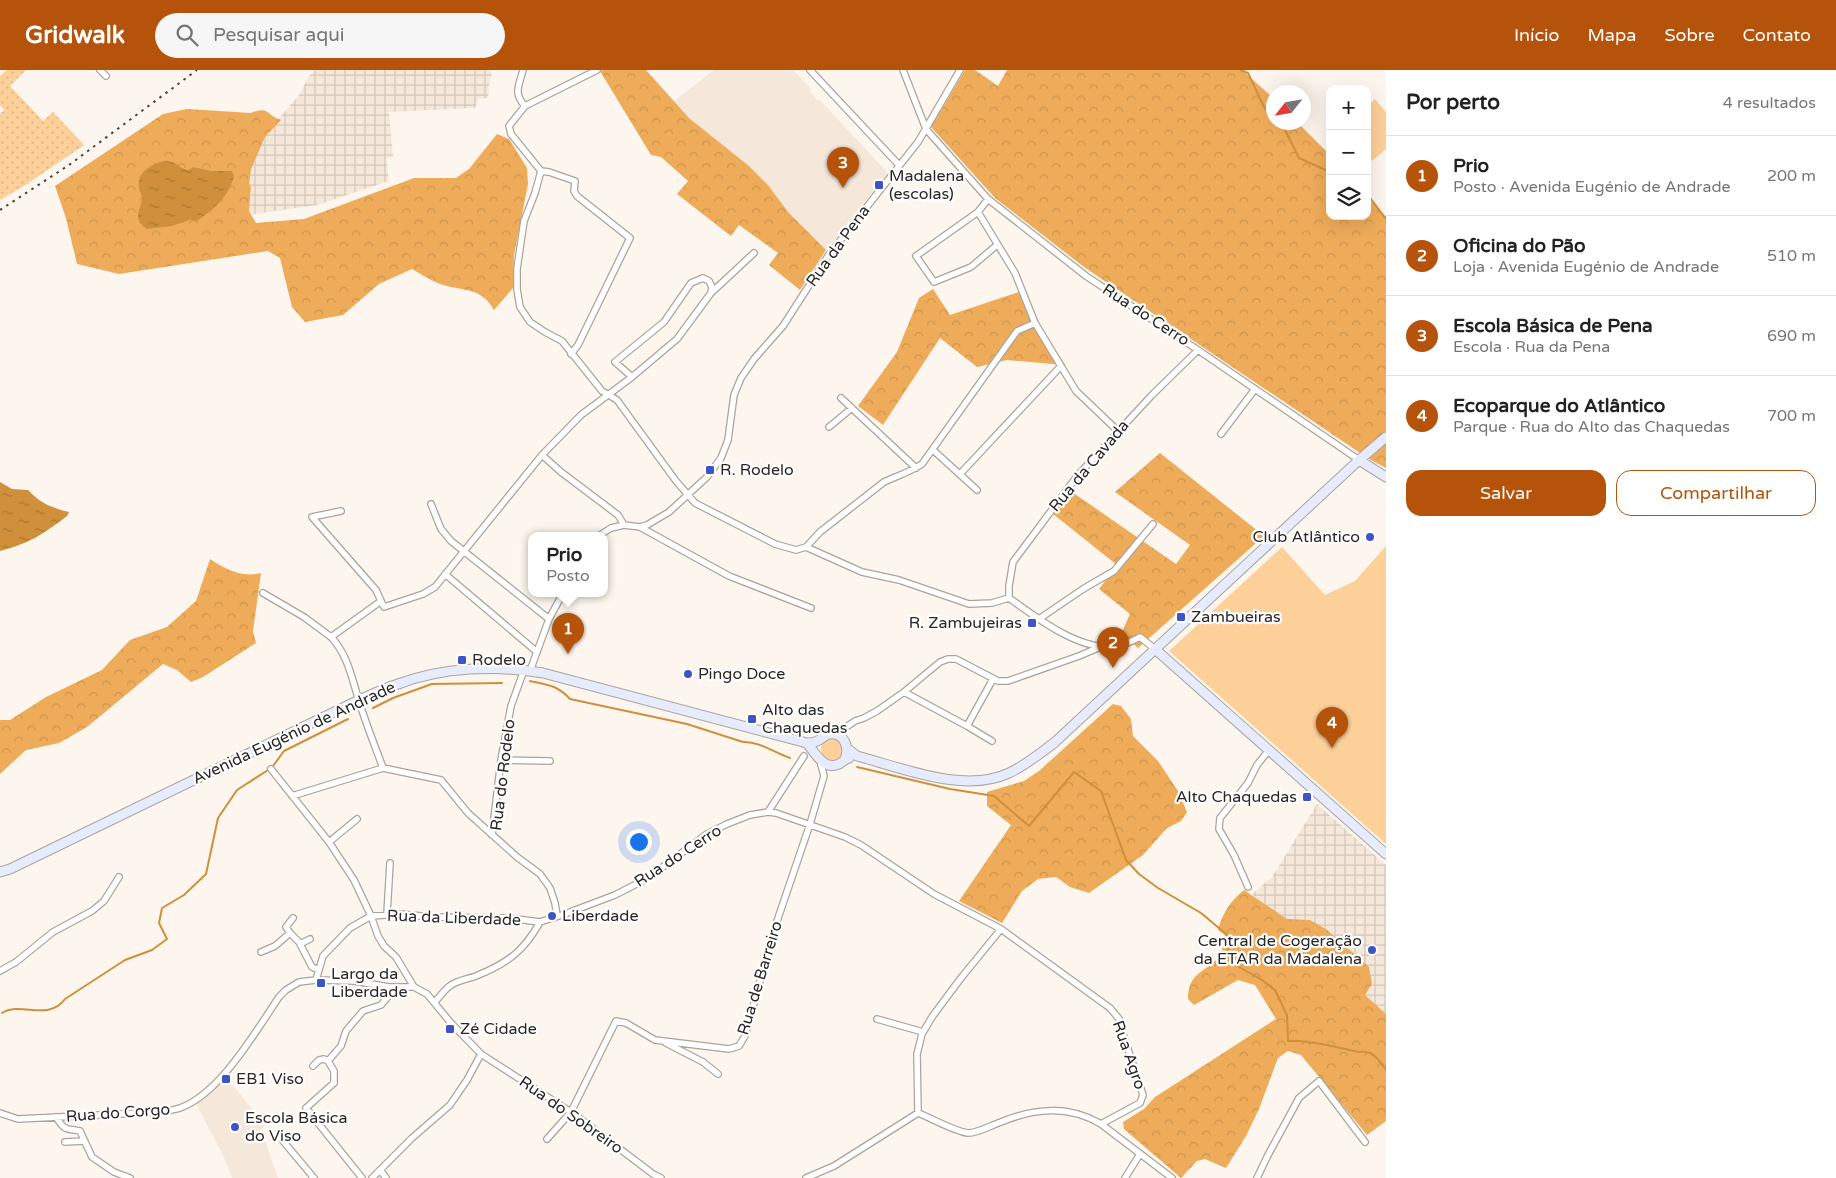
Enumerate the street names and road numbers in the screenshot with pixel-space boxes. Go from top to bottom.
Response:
street label: Rua da Pena [802,201,874,291]
street label: Rua do Cerro [1099,279,1193,351]
street label: Rua da Cavada [1045,416,1133,516]
street label: Avenida Eugénio de Andrade [189,677,399,789]
street label: Rua do Rodelo [486,718,520,832]
street label: Rua do Cerro [631,820,725,892]
street label: Rua da Liberdade [387,906,521,930]
street label: Rua de Barreiro [733,918,787,1038]
street label: Rua Agro [1108,1018,1150,1092]
street label: Rua do Sobreiro [515,1072,627,1158]
street label: Rua do Corgo [65,1099,171,1127]

